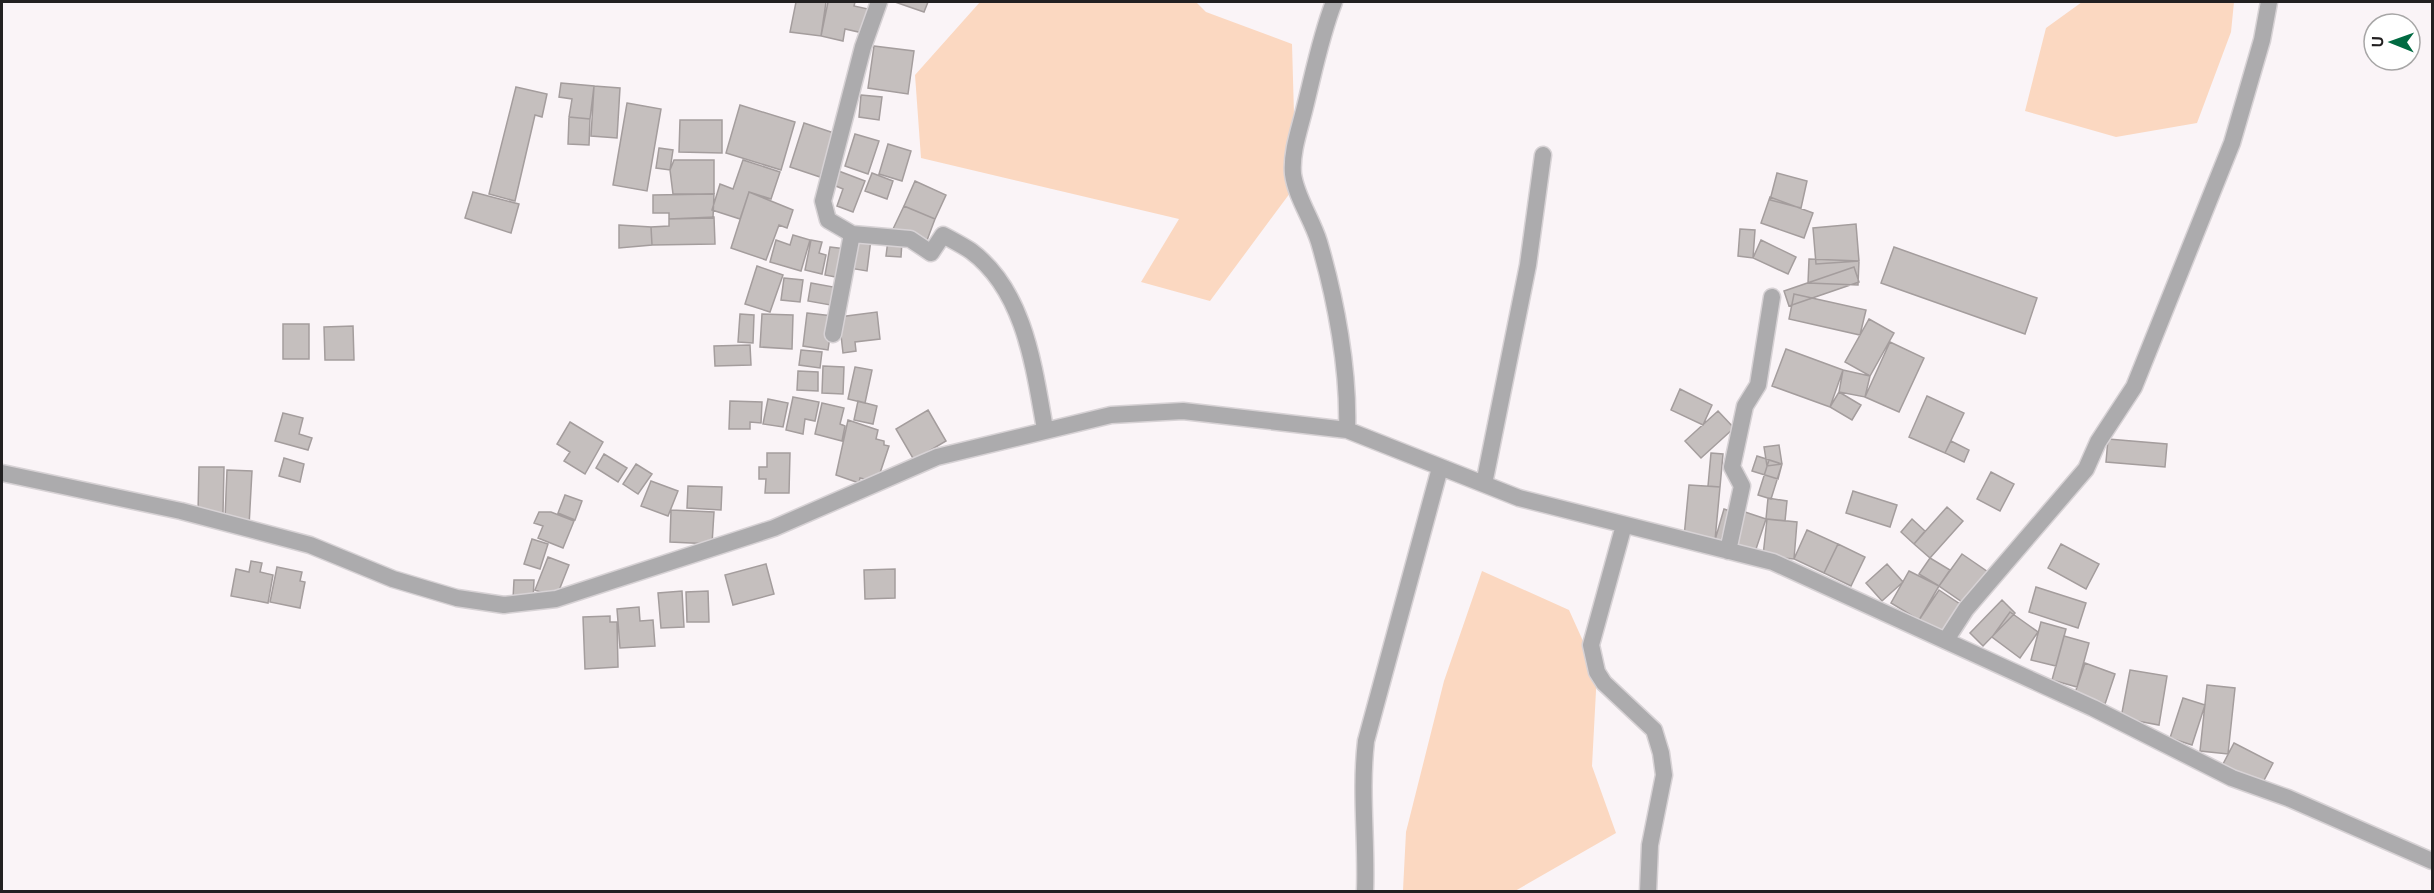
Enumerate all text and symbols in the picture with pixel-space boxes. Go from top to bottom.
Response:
north arrow [2362,12,2422,72]
text: U [2368,36,2387,48]

